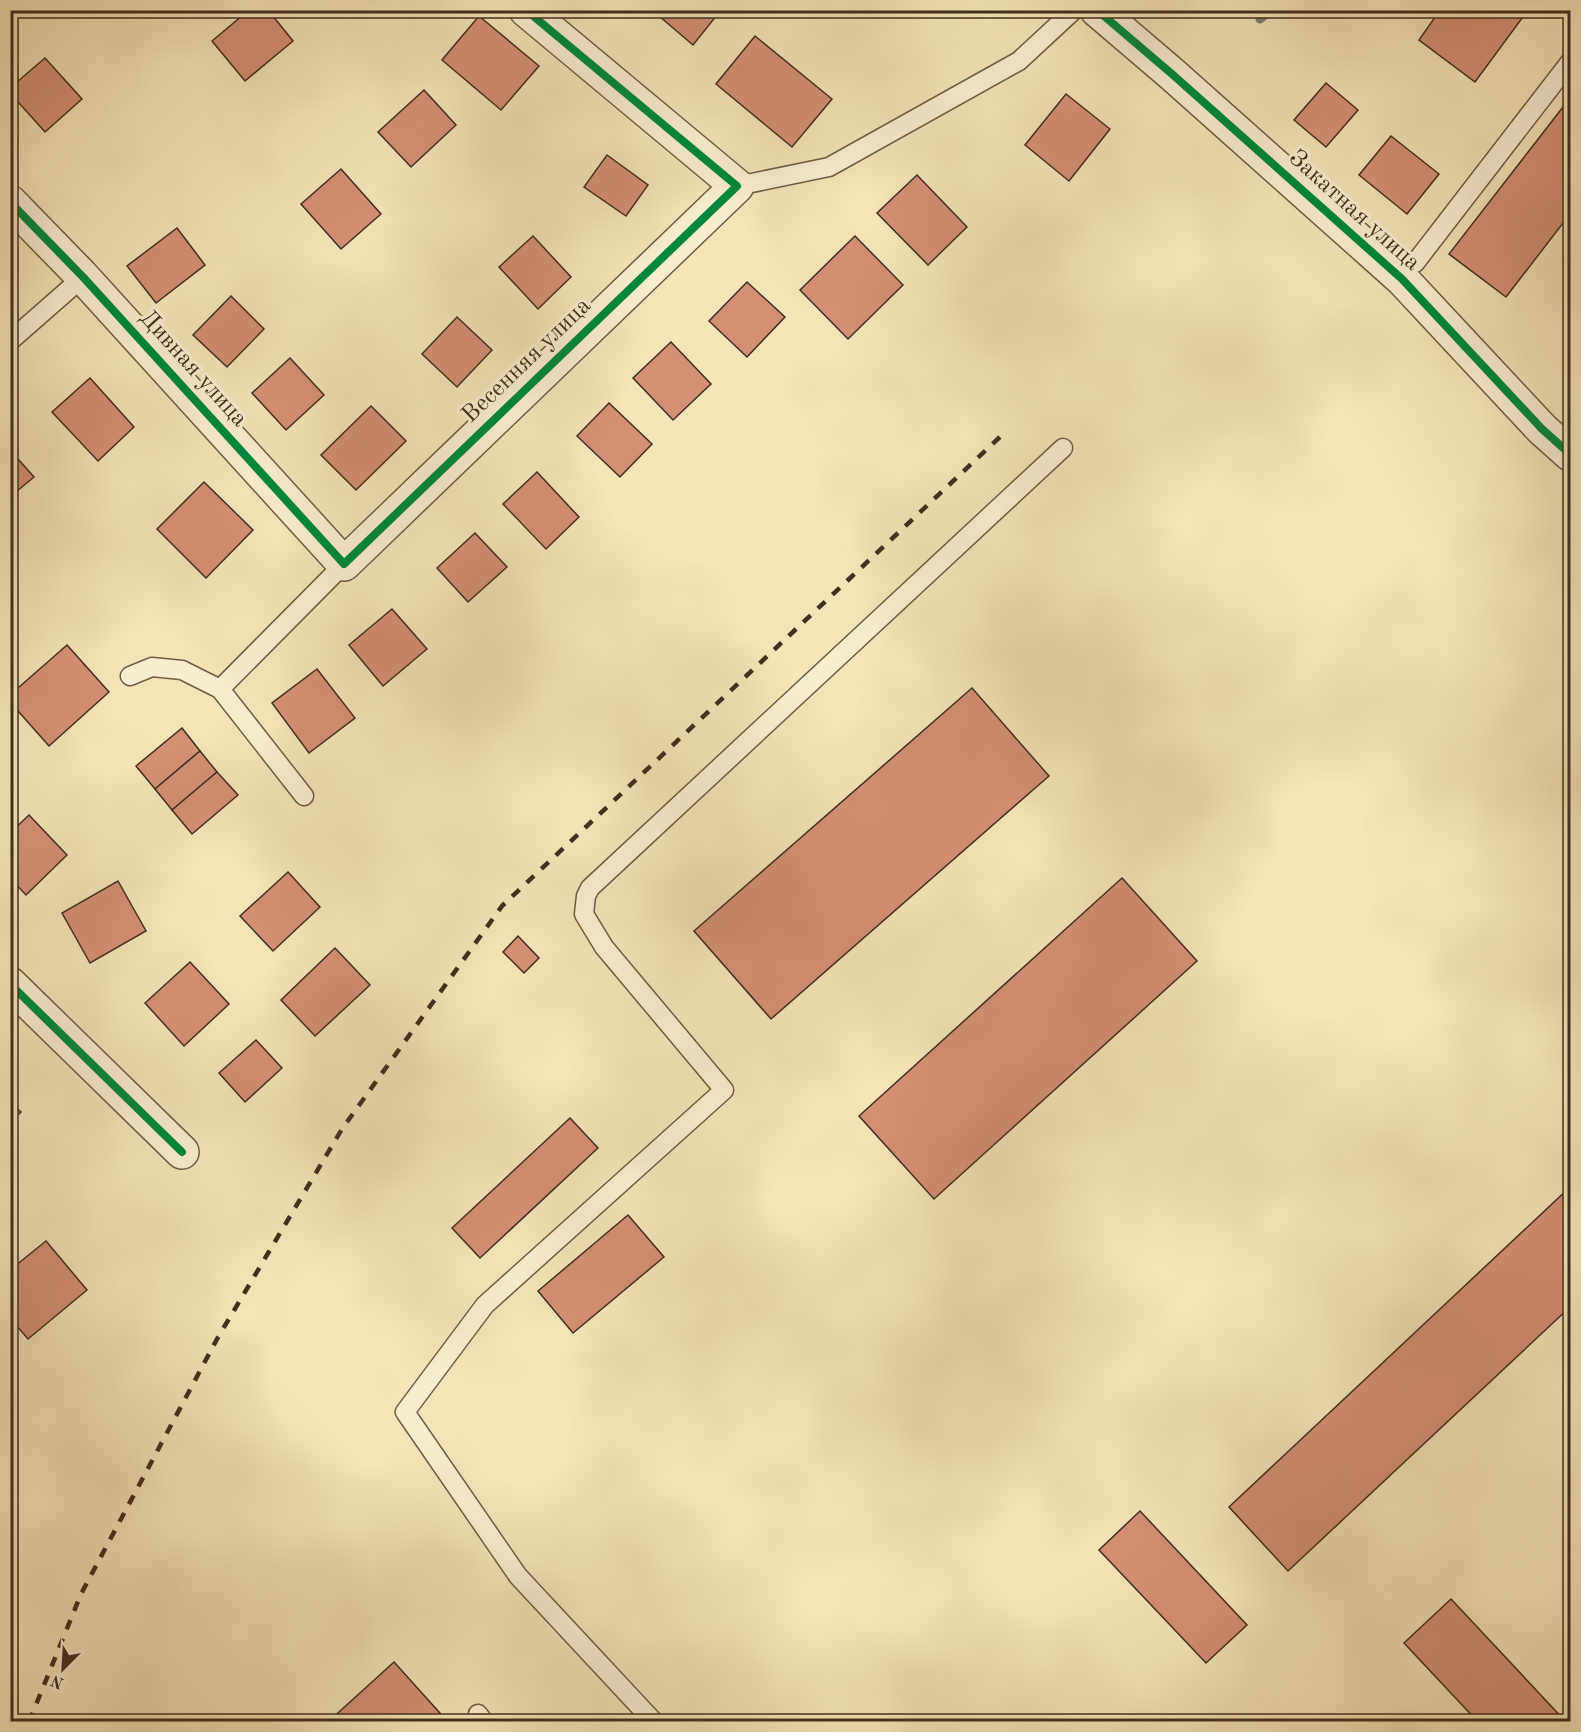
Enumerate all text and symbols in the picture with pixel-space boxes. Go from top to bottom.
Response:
street label: Закатная улица [1284,146,1424,276]
street label: Весенняя улица [458,294,596,428]
street label: Дивная улица [135,306,251,432]
north arrow [33,1639,93,1699]
text: N [48,1671,67,1691]

